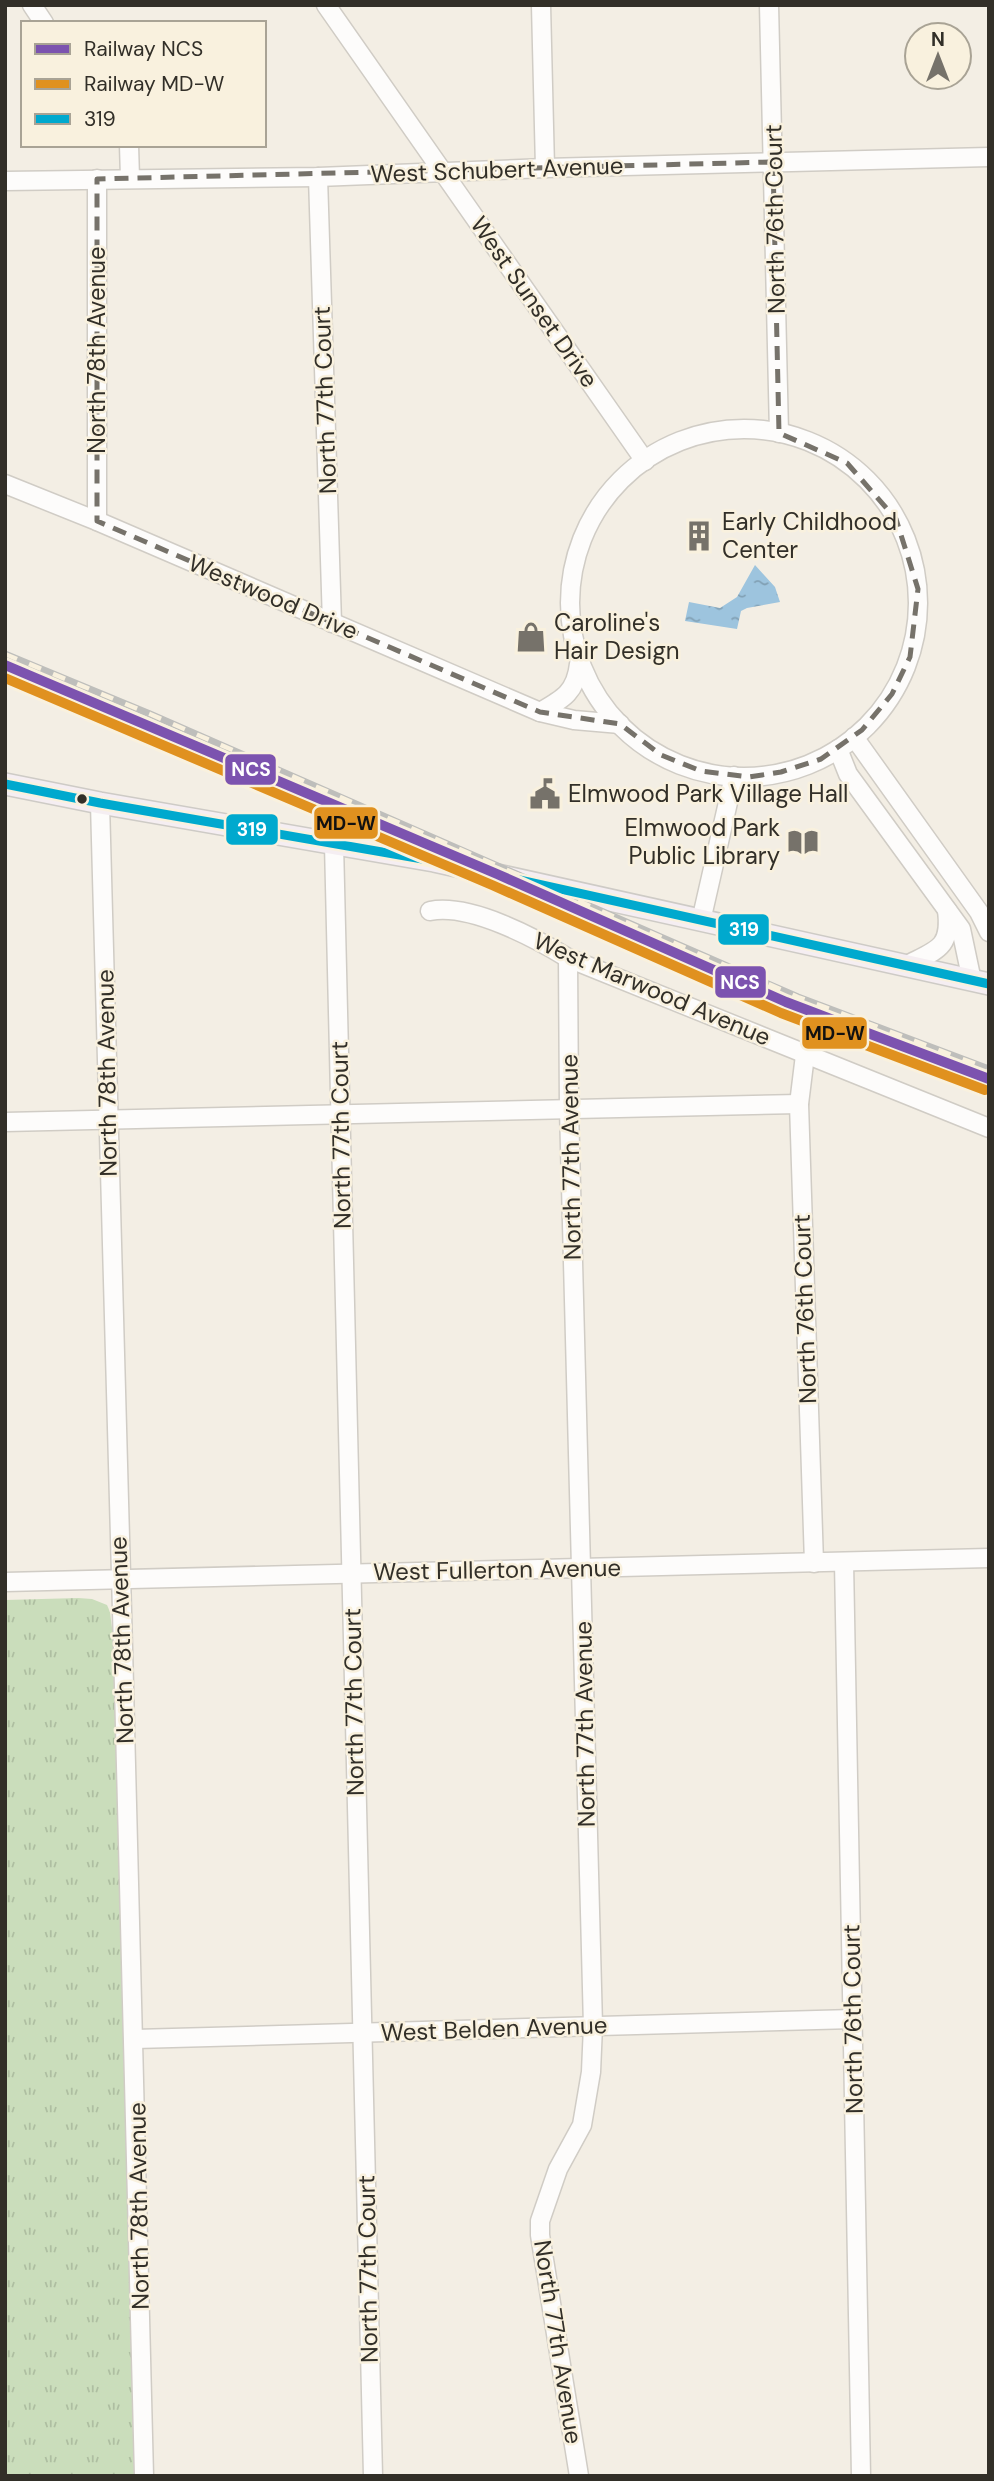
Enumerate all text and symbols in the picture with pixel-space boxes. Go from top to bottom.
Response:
legend [21,21,266,147]
north arrow [903,21,973,91]
text: N [931,27,945,52]
text: Railway NCS [84,35,203,63]
text: Railway MD-W [84,70,224,98]
text: 319 [84,105,116,133]
street label: North 76th Court [757,124,792,314]
street label: West Schubert Avenue [370,150,624,189]
street label: West Sunset Drive [464,210,605,393]
street label: North 78th Avenue [81,246,112,454]
street label: North 77th Court [306,306,343,495]
place label: Early Childhood Center [722,506,897,565]
building icon: Early Childhood Center [682,519,716,553]
street label: Westwood Drive [184,547,363,646]
place label: Caroline's Hair Design [554,607,680,666]
shop icon: Caroline's Hair Design [514,620,548,654]
line badge: NCS [224,753,277,786]
text: NCS [231,757,271,782]
public building icon: Elmwood Park Village Hall [528,777,562,811]
place label: Elmwood Park Village Hall [568,778,848,809]
unlabelled marker [75,792,89,806]
line badge: MD-W [313,806,379,840]
text: MD-W [316,811,376,836]
place label: Elmwood Park Public Library [625,812,780,871]
line badge: 319 [225,813,279,846]
text: 319 [237,817,267,842]
library icon: Elmwood Park Public Library [786,825,820,859]
line badge: 319 [717,913,770,946]
text: 319 [729,917,759,942]
street label: West Marwood Avenue [529,925,775,1053]
line badge: NCS [714,965,767,999]
street label: North 78th Avenue [89,969,124,1177]
text: NCS [720,970,760,995]
line badge: MD-W [801,1016,868,1050]
text: MD-W [805,1021,865,1046]
street label: North 77th Court [323,1041,358,1229]
street label: North 77th Avenue [553,1054,588,1260]
street label: North 76th Court [786,1214,823,1404]
street label: North 78th Avenue [102,1536,141,1744]
street label: West Fullerton Avenue [373,1552,621,1587]
street label: North 77th Court [336,1608,371,1796]
street label: North 77th Avenue [567,1621,602,1827]
street label: North 76th Court [835,1924,870,2114]
street label: West Belden Avenue [380,2009,608,2048]
street label: North 78th Avenue [121,2102,156,2310]
street label: North 77th Court [350,2175,385,2363]
street label: North 77th Avenue [527,2238,590,2446]

